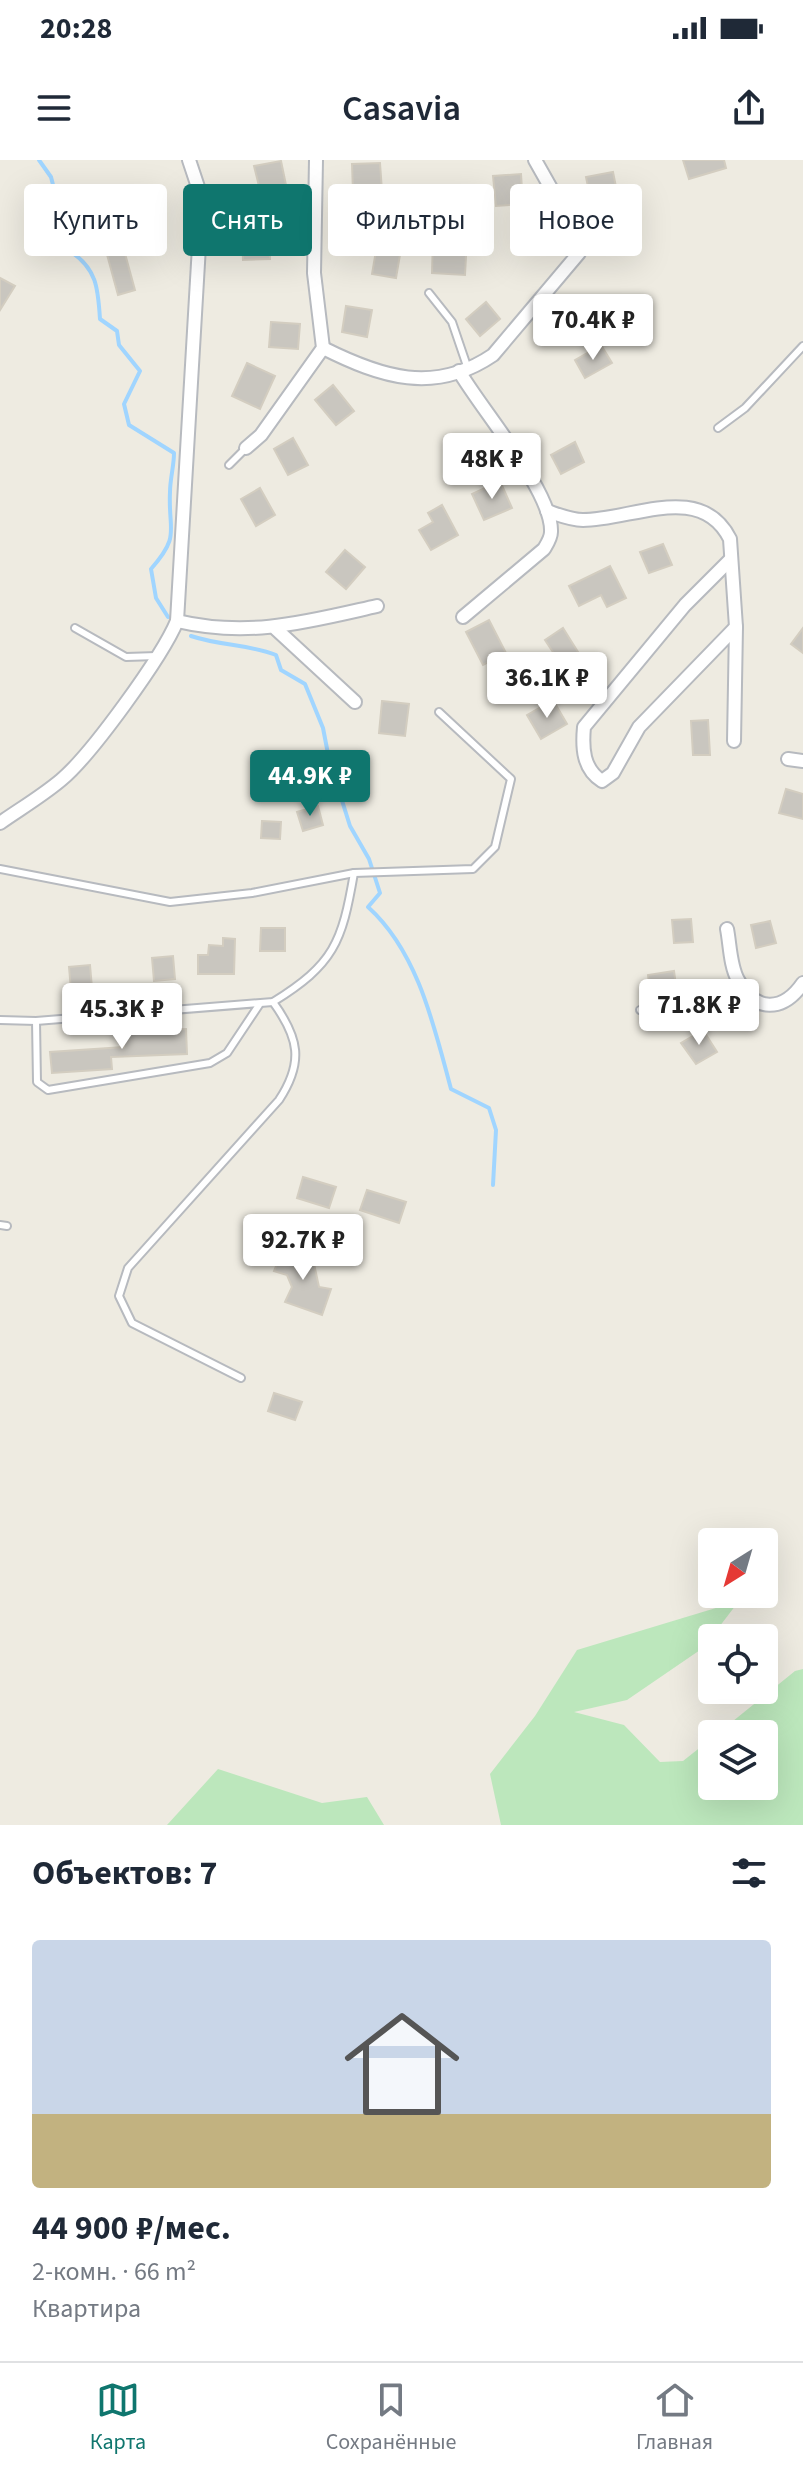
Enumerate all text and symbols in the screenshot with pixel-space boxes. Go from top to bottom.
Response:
text: 20:28 [40,7,112,50]
text: Casavia [342,83,461,134]
icon: menu [32,86,76,130]
icon: share [727,86,771,130]
chip: Купить [24,184,167,256]
chip: Снять [183,184,312,256]
chip: Фильтры [328,184,494,256]
chip: Новое [510,184,642,256]
pin: 70.4K ₽ [519,294,667,362]
text: 70.4K ₽ [551,301,635,338]
pin: 48K ₽ [436,433,548,501]
text: 48K ₽ [461,440,523,477]
pin: 36.1K ₽ [473,652,621,720]
text: 36.1K ₽ [505,659,589,696]
pin: 44.9K ₽ [236,750,384,818]
text: 44.9K ₽ [268,757,352,794]
pin: 71.8K ₽ [625,979,773,1047]
pin: 45.3K ₽ [48,983,196,1051]
text: 71.8K ₽ [657,986,741,1023]
text: 45.3K ₽ [80,990,164,1027]
pin: 92.7K ₽ [229,1214,377,1282]
text: 92.7K ₽ [261,1221,345,1258]
north arrow [698,1528,778,1608]
map controls [698,1528,778,1800]
button: locate [698,1624,778,1704]
button: layers [698,1720,778,1800]
text: Объектов: 7 [32,1849,217,1898]
icon: filters [727,1851,771,1895]
icon: home [330,1992,474,2136]
text: 44 900 ₽/мес. [32,2204,231,2253]
text: 2-комн. · 66 m² [32,2253,196,2290]
text: Квартира [32,2290,141,2327]
tab: Карта [90,2378,146,2458]
tab: Сохранённые [326,2378,456,2458]
tab: Главная [636,2378,713,2458]

